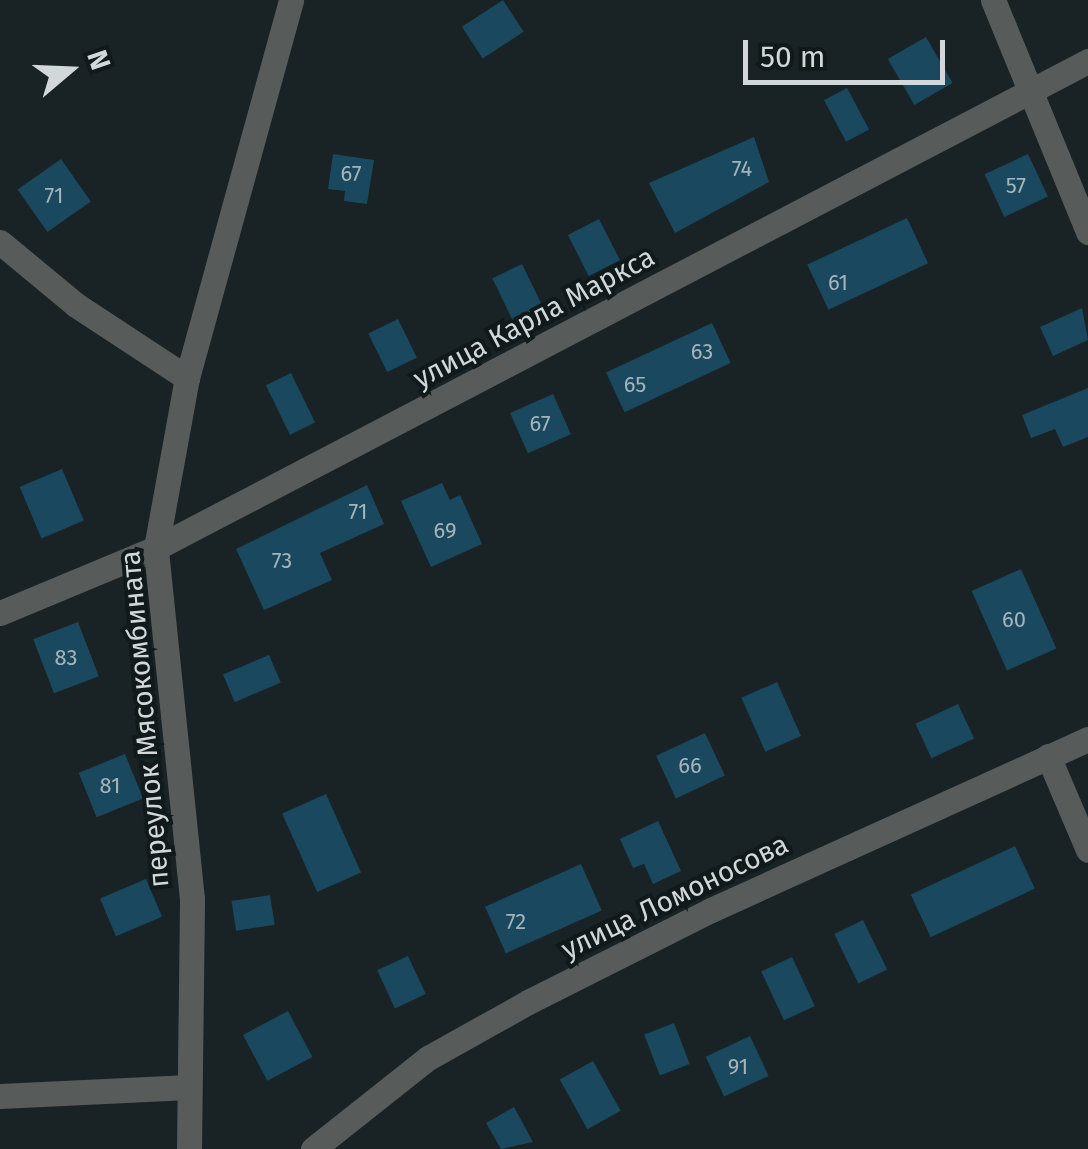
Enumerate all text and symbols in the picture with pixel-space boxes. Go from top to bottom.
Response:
north arrow [20,20,120,120]
scale bar [748,20,950,82]
text: 50 m [760,39,825,75]
text: N [80,46,117,74]
house number: 74 [732,156,752,182]
house number: 67 [341,161,361,187]
house number: 57 [1006,173,1026,199]
house number: 71 [45,183,63,209]
street label: улица Карла Маркса [408,240,660,396]
house number: 61 [828,270,848,296]
house number: 63 [691,339,713,365]
house number: 65 [624,372,646,398]
house number: 67 [530,411,550,437]
house number: 71 [349,499,367,525]
house number: 69 [434,518,456,544]
house number: 73 [272,548,292,574]
street label: переулок Мясокомбината [114,549,176,889]
house number: 60 [1002,607,1026,633]
house number: 83 [54,645,78,671]
house number: 66 [678,753,702,779]
house number: 81 [100,773,120,799]
street label: улица Ломоносова [556,827,794,967]
house number: 72 [506,909,526,935]
house number: 91 [728,1054,748,1080]

